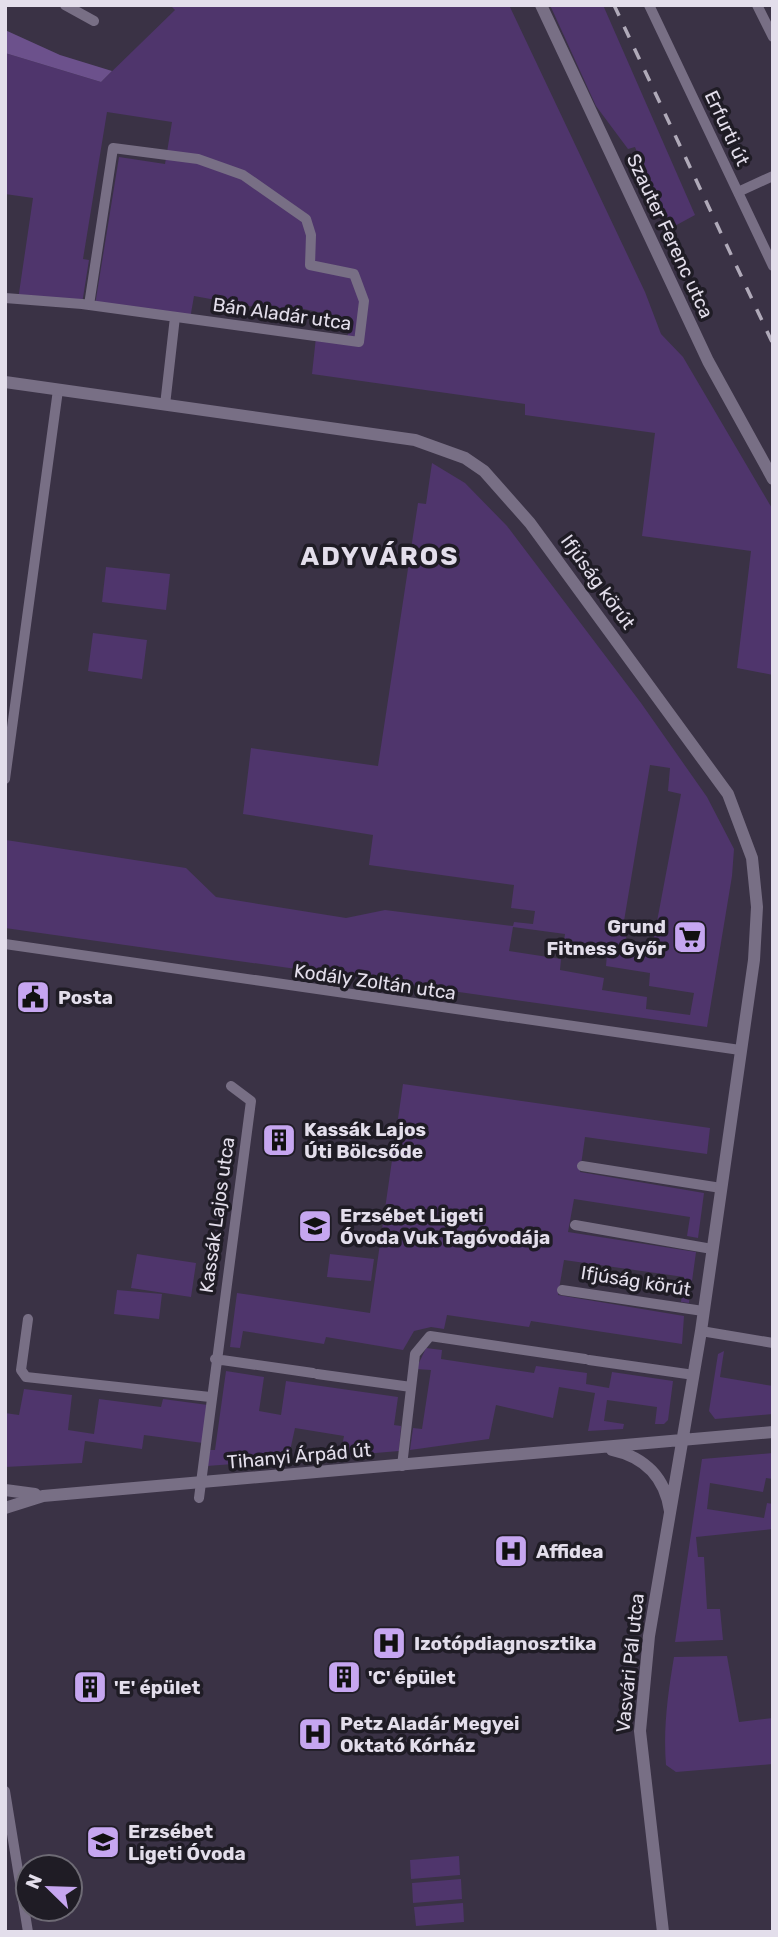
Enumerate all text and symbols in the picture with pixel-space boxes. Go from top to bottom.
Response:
street label: Erfurti út [700,87,755,170]
street label: Szauter Ferenc utca [622,150,718,322]
street label: Bán Aladár utca [211,293,353,335]
street label: Ifjúság körút [556,530,640,634]
district label: ADYVÁROS [301,541,459,572]
place label: Grund Fitness Győr [547,915,666,960]
supermarket icon: Grund Fitness Győr [671,918,709,956]
street label: Kodály Zoltán utca [293,959,457,1005]
public building icon: Posta [14,978,52,1016]
place label: Posta [58,986,113,1009]
place label: Kassák Lajos Úti Bölcsőde [304,1118,426,1163]
building icon: Kassák Lajos Úti Bölcsőde [260,1121,298,1159]
street label: Kassák Lajos utca [195,1136,239,1294]
place label: Erzsébet Ligeti Óvoda Vuk Tagóvodája [340,1204,550,1249]
school or university icon: Erzsébet Ligeti Óvoda Vuk Tagóvodája [296,1207,334,1245]
street label: Ifjúság körút [579,1261,693,1301]
street label: Tihanyi Árpád út [226,1438,373,1474]
hospital icon: Affidea [492,1532,530,1570]
place label: Affidea [536,1540,603,1563]
street label: Vasvári Pál utca [611,1592,649,1734]
hospital icon: Izotópdiagnosztika [370,1624,408,1662]
place label: Izotópdiagnosztika [414,1632,597,1655]
building icon: 'C' épület [325,1658,363,1696]
place label: 'C' épület [368,1666,456,1689]
building icon: 'E' épület [71,1668,109,1706]
place label: 'E' épület [114,1676,201,1699]
place label: Petz Aladár Megyei Oktató Kórház [340,1712,519,1757]
hospital icon: Petz Aladár Megyei Oktató Kórház [296,1715,334,1753]
place label: Erzsébet Ligeti Óvoda [128,1820,246,1865]
school or university icon: Erzsébet Ligeti Óvoda [84,1823,122,1861]
north arrow [14,1853,84,1923]
text: N [21,1871,47,1892]

